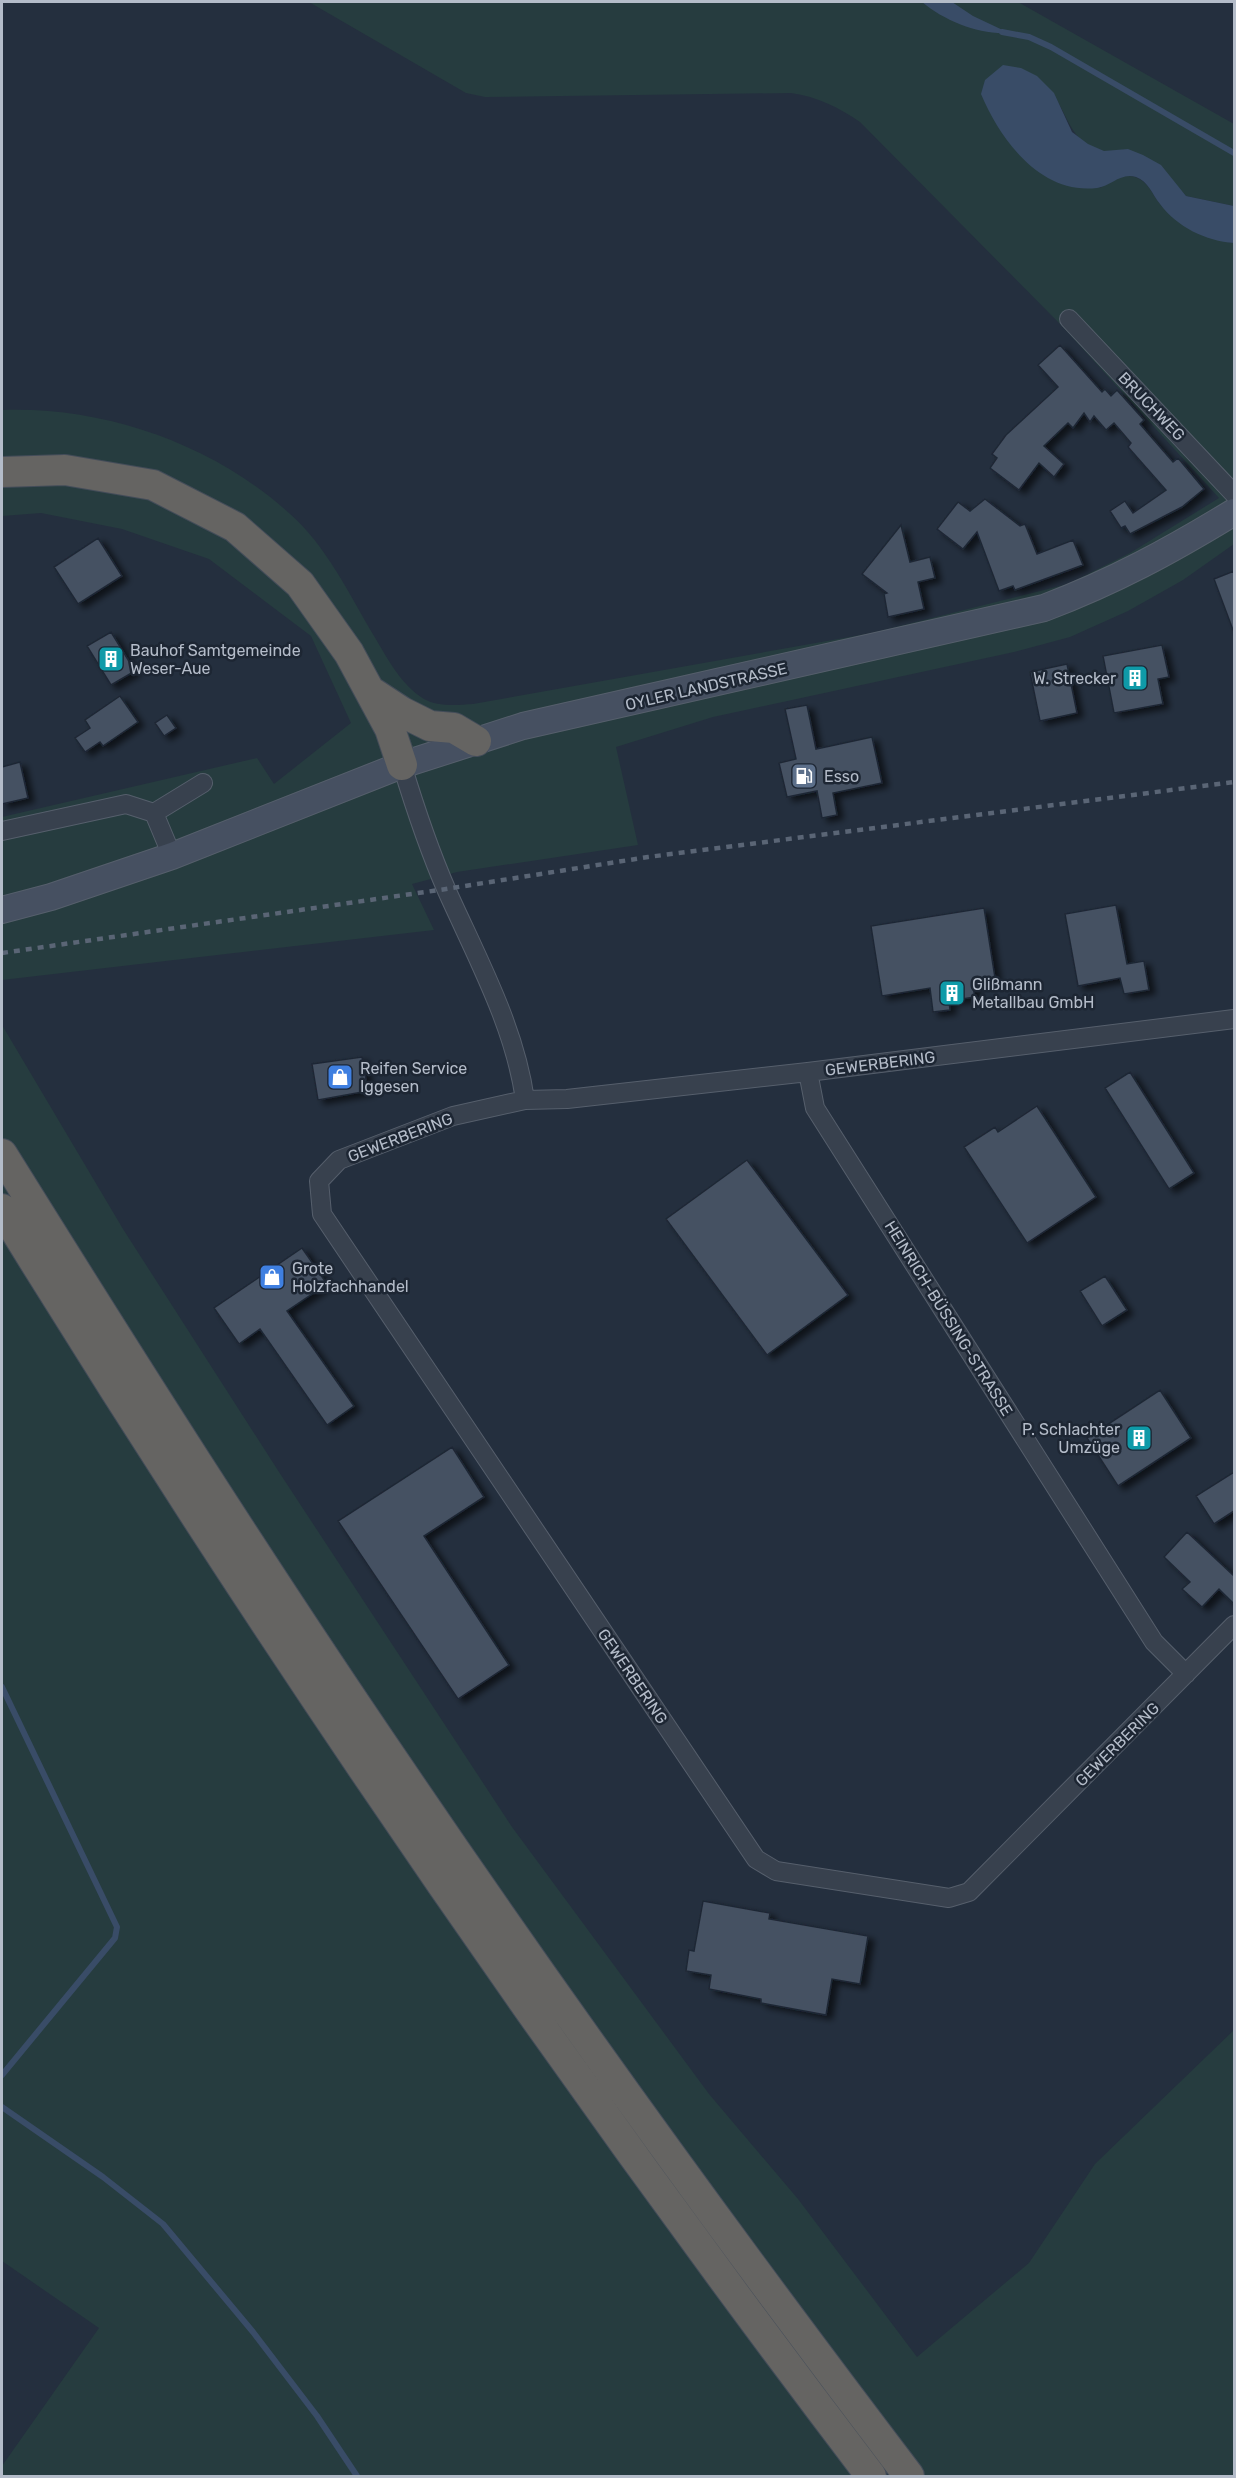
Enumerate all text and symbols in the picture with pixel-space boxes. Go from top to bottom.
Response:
street label: BRUCHWEG [1114,368,1189,445]
place label: Bauhof Samtgemeinde Weser-Aue [130,641,301,678]
building icon: Bauhof Samtgemeinde Weser-Aue [96,644,126,674]
street label: OYLER LANDSTRASSE [623,659,789,714]
building icon: W. Strecker [1120,663,1150,693]
place label: W. Strecker [1033,669,1116,688]
fuel station icon: Esso [789,761,819,791]
place label: Esso [824,767,859,786]
place label: Glißmann Metallbau GmbH [972,975,1094,1012]
building icon: Glißmann Metallbau GmbH [937,978,967,1008]
street label: GEWERBERING [824,1047,936,1080]
place label: Reifen Service Iggesen [360,1059,467,1096]
shop icon: Reifen Service Iggesen [325,1062,355,1092]
street label: GEWERBERING [345,1109,455,1166]
street label: HEINRICH-BÜSSING-STRASSE [881,1217,1017,1419]
place label: Grote Holzfachhandel [292,1259,409,1296]
shop icon: Grote Holzfachhandel [257,1262,287,1292]
place label: P. Schlachter Umzüge [1022,1420,1120,1457]
building icon: P. Schlachter Umzüge [1124,1423,1154,1453]
street label: GEWERBERING [594,1625,671,1728]
street label: GEWERBERING [1071,1698,1163,1790]

